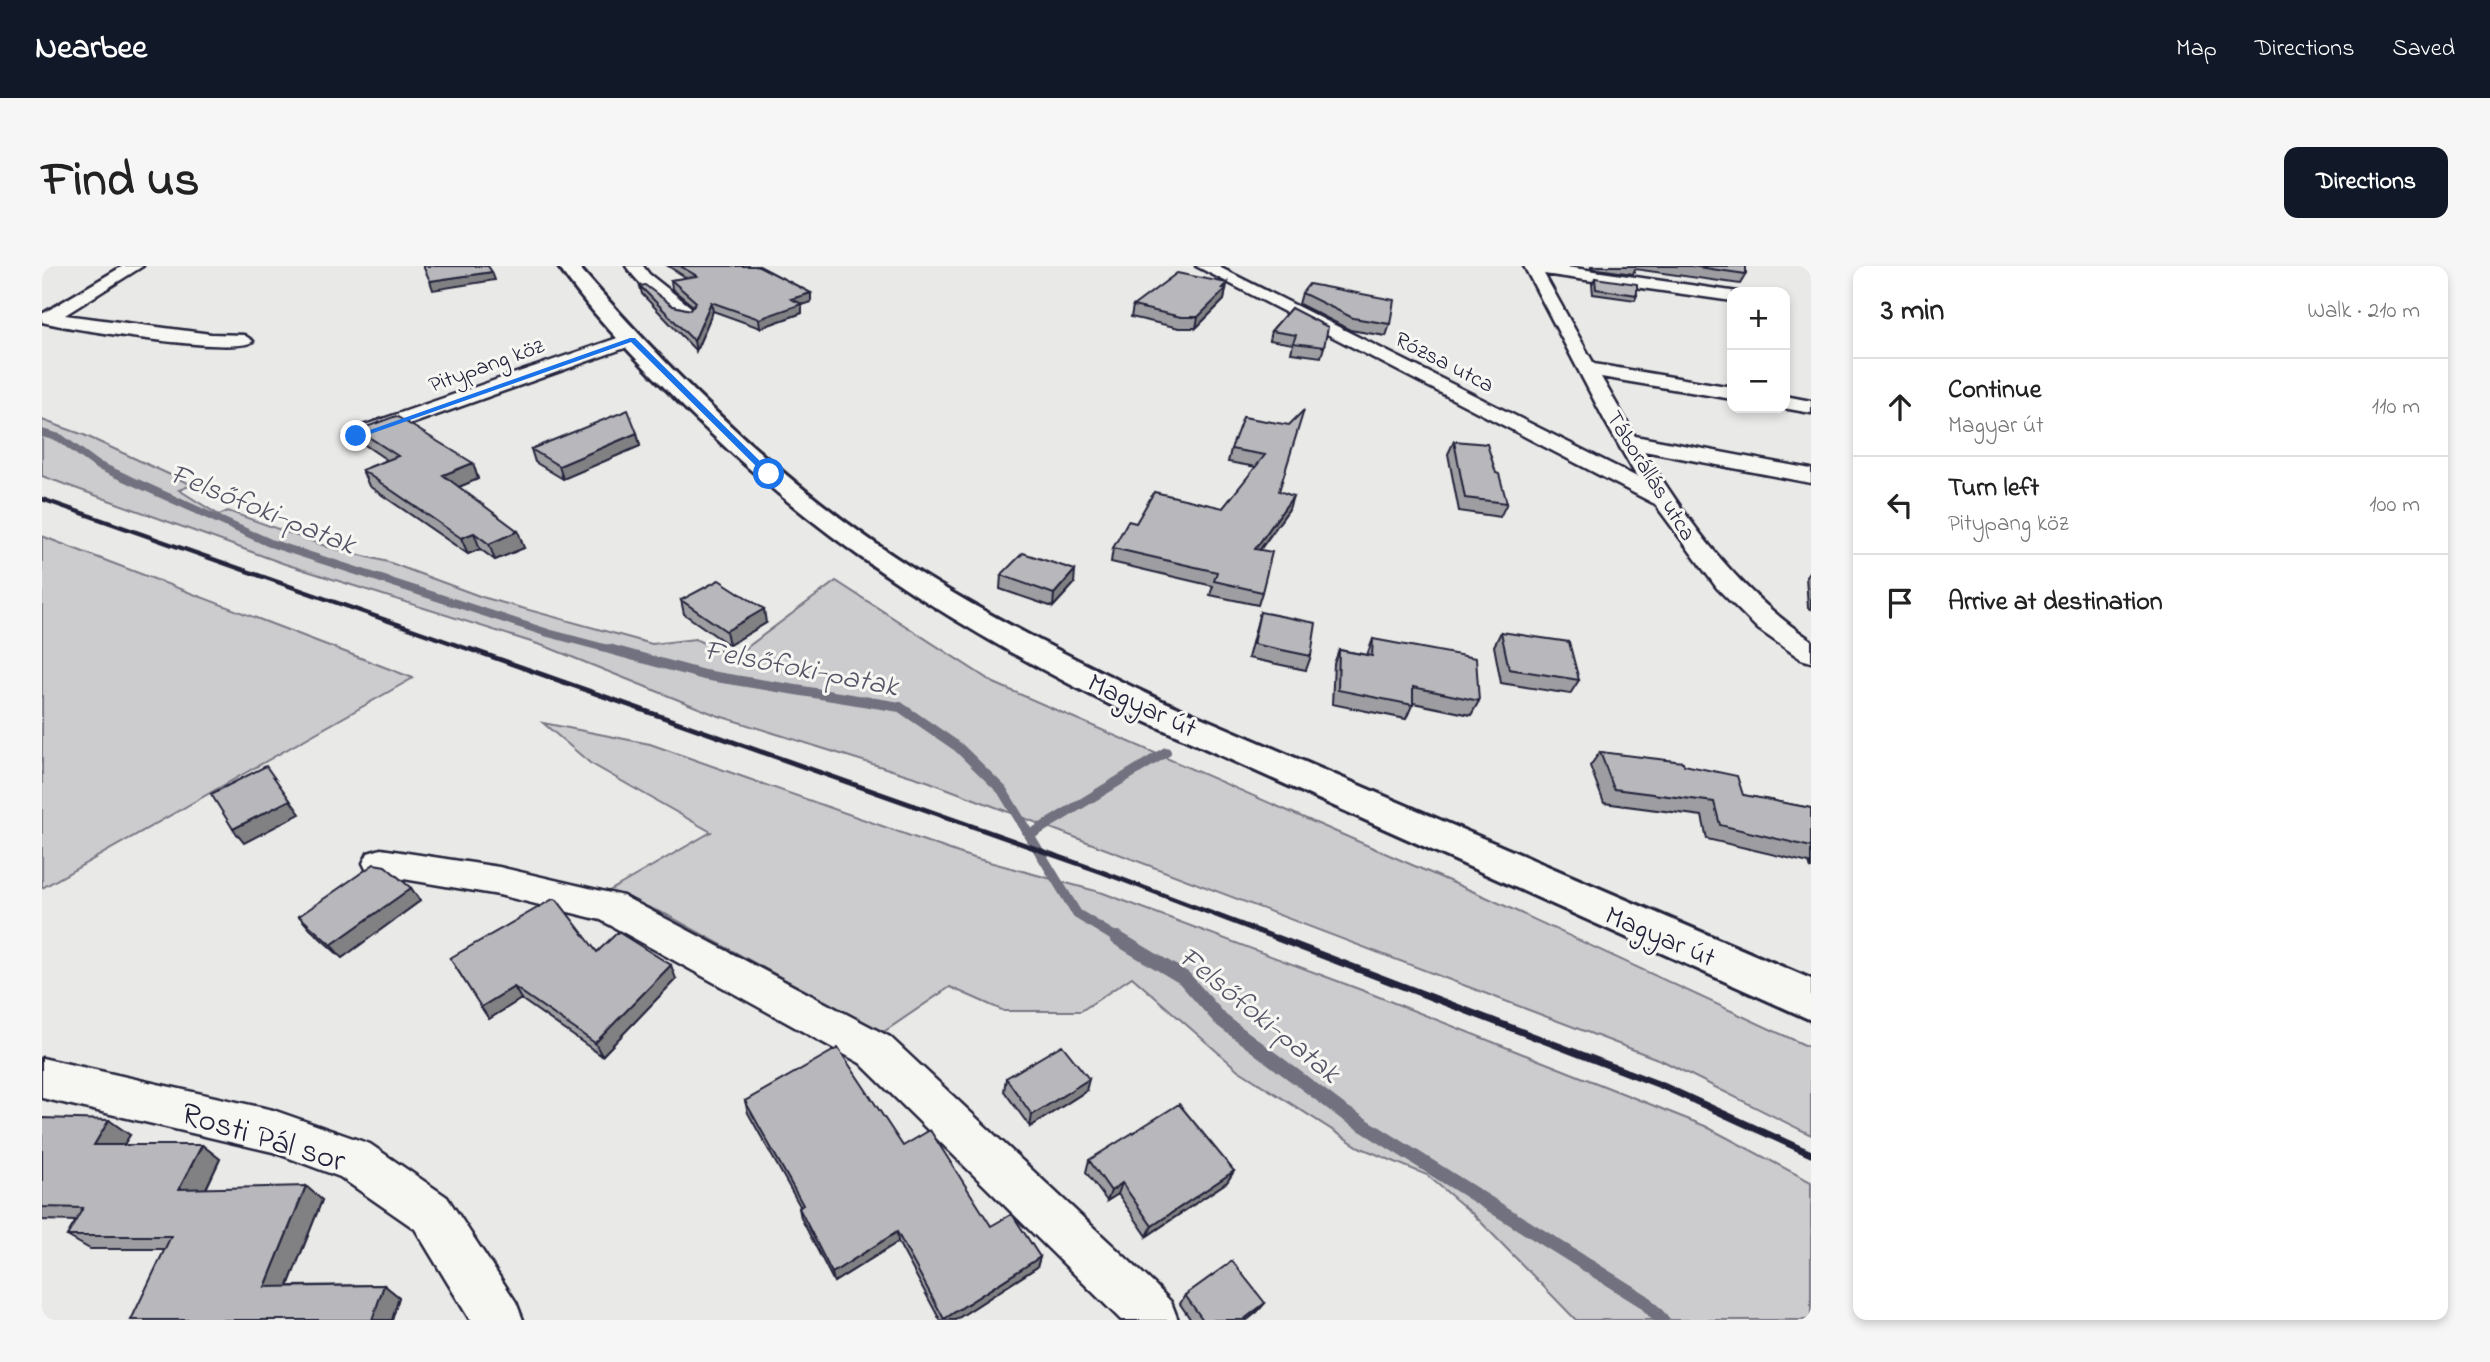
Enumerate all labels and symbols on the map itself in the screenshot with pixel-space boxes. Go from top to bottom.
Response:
street label: Rózsa utca [1388,324,1499,402]
street label: Pitypang köz [425,330,550,404]
street label: Táborállás utca [1597,405,1703,548]
route end [340,420,371,451]
water label: Felsőfoki-patak [162,453,363,569]
route start [753,458,784,489]
water label: Felsőfoki-patak [699,630,903,711]
street label: Magyar út [1080,664,1203,750]
street label: Magyar út [1598,897,1721,980]
water label: Felsőfoki-patak [1168,937,1350,1097]
street label: Rosti Pál sor [175,1091,352,1187]

